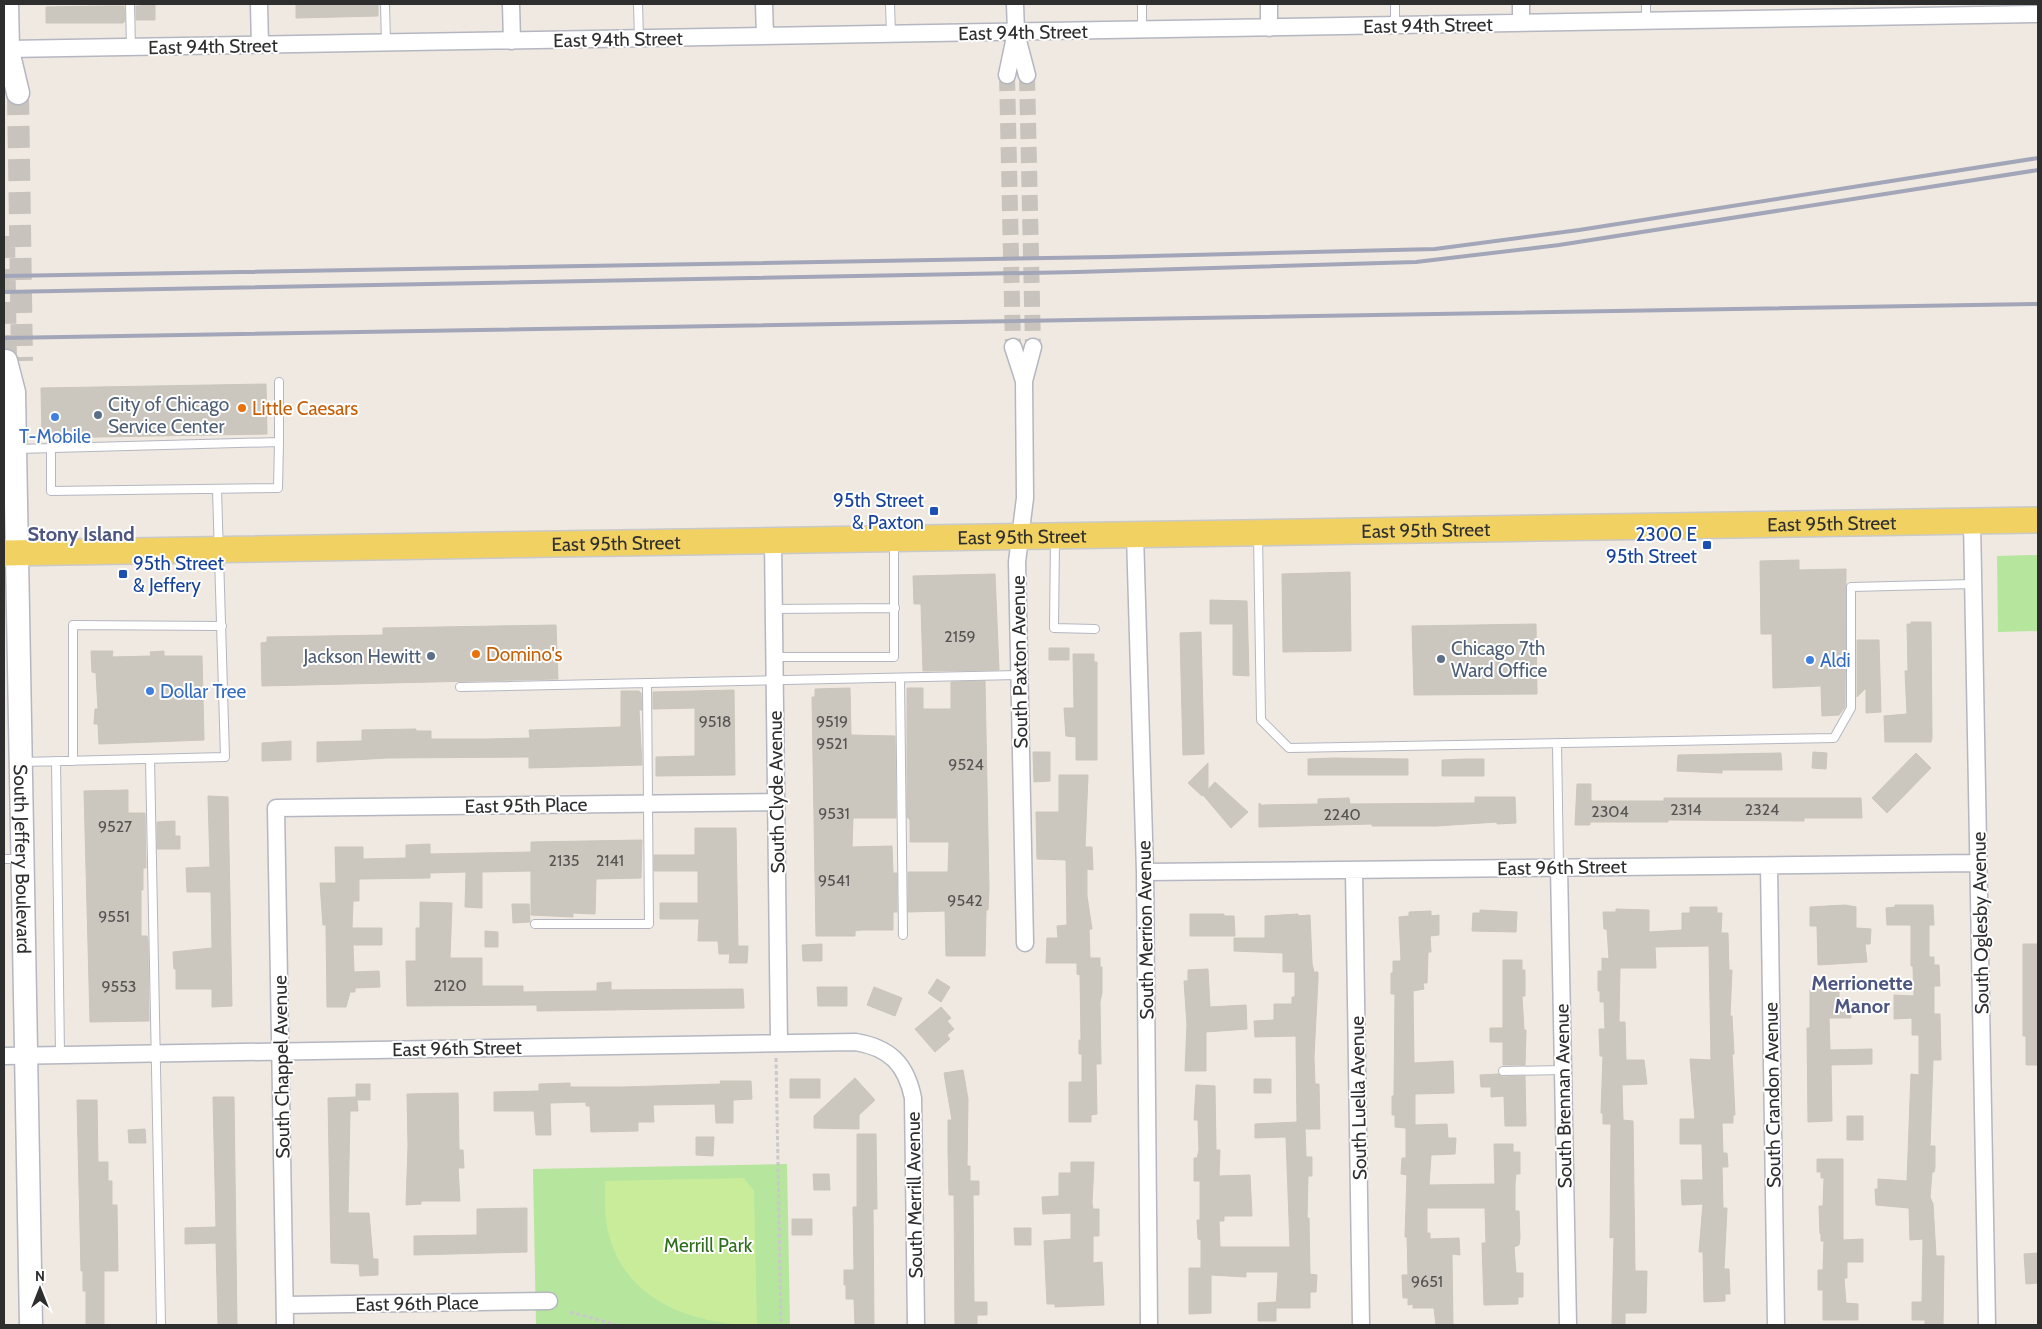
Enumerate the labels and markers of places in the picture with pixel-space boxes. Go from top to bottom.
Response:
place label: City of Chicago Service Center [108,393,229,438]
place label: Little Caesars [252,397,358,420]
marker: Little Caesars [236,402,248,414]
marker: City of Chicago Service Center [92,409,104,421]
marker: T-Mobile [49,411,61,423]
place label: T-Mobile [19,425,91,448]
place label: 95th Street & Paxton [833,489,925,534]
marker: 95th Street & Paxton [928,505,940,517]
place label: 2300 E 95th Street [1606,523,1698,568]
marker: 2300 E 95th Street [1701,539,1713,551]
place label: 95th Street & Jeffery [133,552,224,597]
marker: 95th Street & Jeffery [117,568,129,580]
place label: Chicago 7th Ward Office [1451,637,1548,682]
place label: Domino's [486,643,563,666]
place label: Jackson Hewitt [302,645,422,668]
marker: Domino's [470,648,482,660]
place label: Aldi [1820,649,1851,672]
marker: Jackson Hewitt [425,650,437,662]
marker: Chicago 7th Ward Office [1435,653,1447,665]
marker: Aldi [1804,654,1816,666]
place label: Dollar Tree [160,680,246,703]
marker: Dollar Tree [144,685,156,697]

